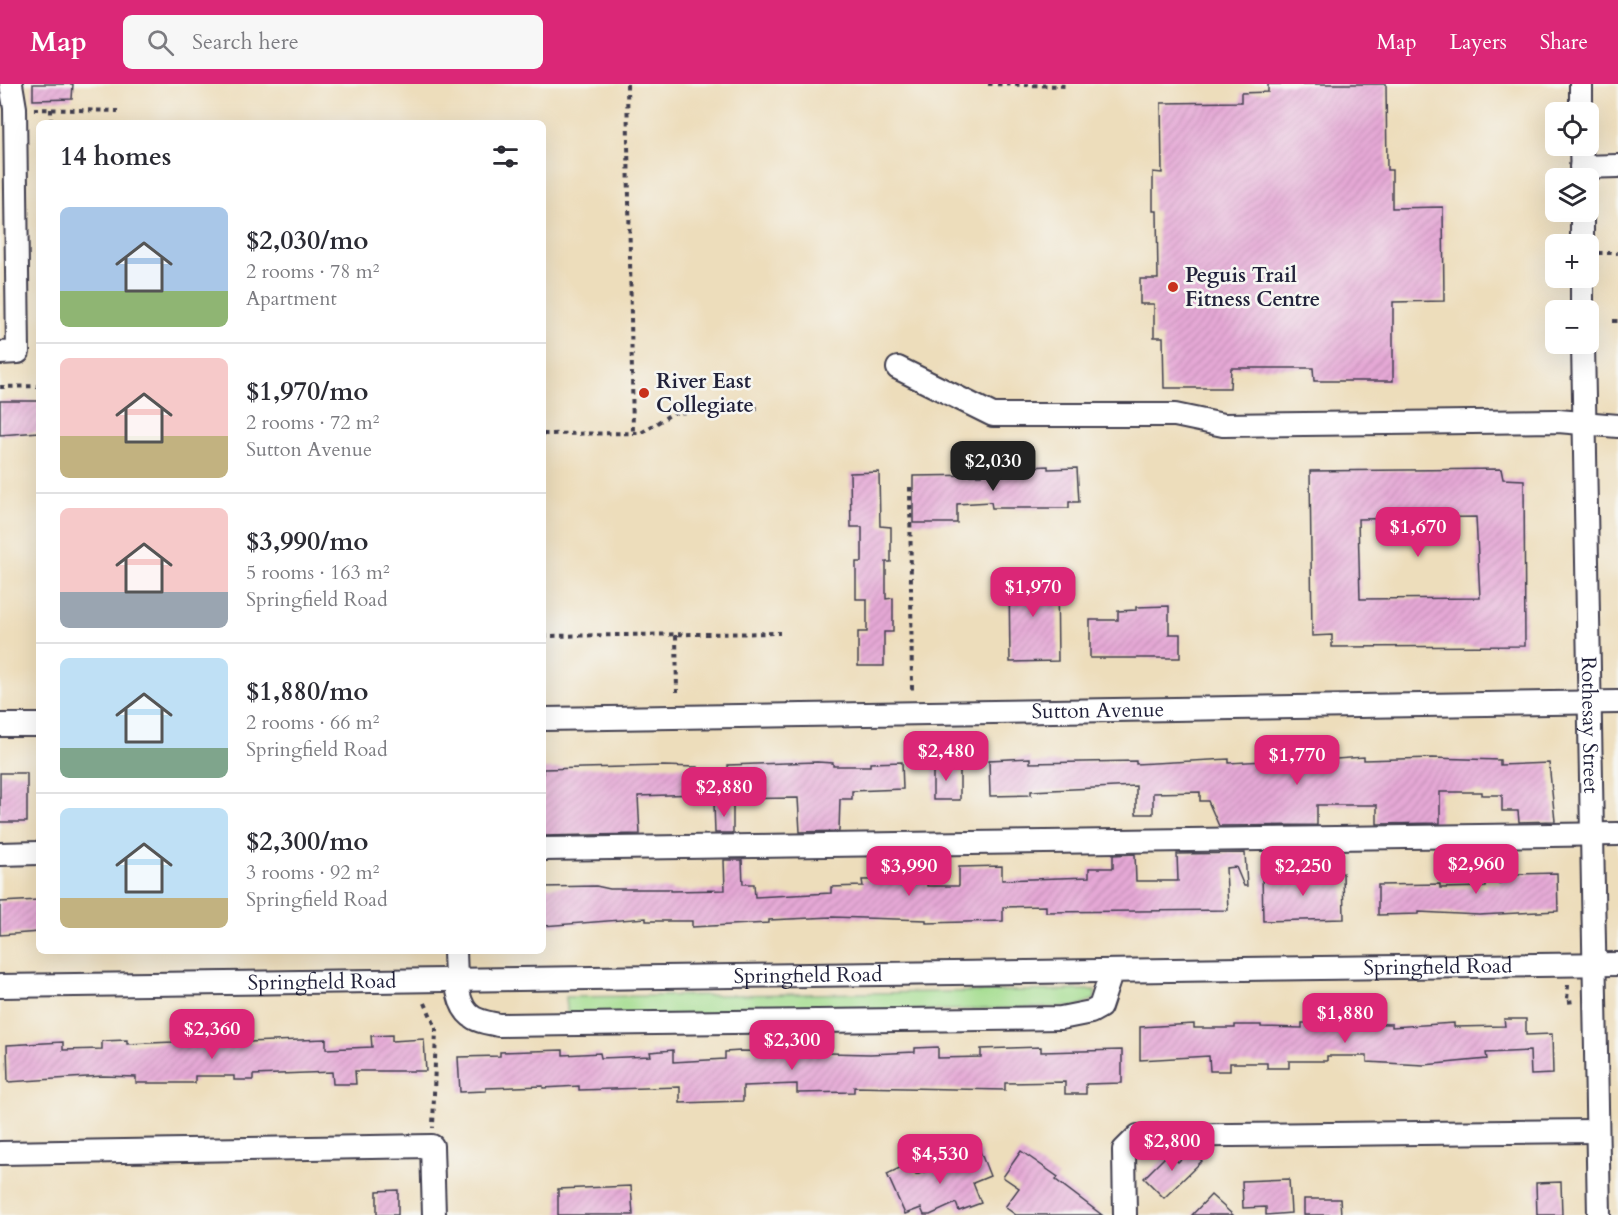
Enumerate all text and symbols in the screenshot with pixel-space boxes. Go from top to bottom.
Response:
search box [123,15,543,69]
text: Map [30,23,87,61]
icon: search [144,26,177,59]
text: Search here [192,27,299,57]
text: Map [1377,28,1417,57]
text: Layers [1450,28,1507,57]
text: Share [1540,28,1588,57]
map controls [1545,102,1599,354]
button: locate [1545,102,1599,156]
text: 14 homes [60,139,171,174]
icon: filters [489,140,522,173]
button: layers [1545,168,1599,222]
text: $2,030/mo [246,223,369,258]
icon: home [108,231,180,303]
button: + [1545,234,1599,288]
text: 2 rooms · 78 m² [246,258,379,285]
place label: Peguis Trail Fitness Centre [1185,261,1320,314]
marker: Peguis Trail Fitness Centre [1166,280,1180,294]
text: Apartment [246,285,337,312]
button: − [1545,300,1599,354]
place label: River East Collegiate [656,367,754,420]
text: $1,970/mo [246,374,369,409]
icon: home [108,382,180,454]
marker: River East Collegiate [637,386,651,400]
text: 2 rooms · 72 m² [246,409,379,436]
text: Sutton Avenue [246,436,372,463]
pin: $2,030 [944,441,1042,492]
text: $2,030 [964,447,1022,474]
pin: $1,670 [1369,507,1467,558]
text: $1,670 [1389,513,1447,540]
text: $3,990/mo [246,524,369,559]
icon: home [108,532,180,604]
text: 5 rooms · 163 m² [246,559,390,586]
pin: $1,970 [984,567,1082,618]
text: $1,970 [1004,573,1062,600]
text: Springfield Road [246,586,388,613]
street label: Rothesay Street [1574,656,1606,794]
text: $1,880/mo [246,674,369,709]
icon: home [108,682,180,754]
street label: Sutton Avenue [1031,695,1164,726]
text: 2 rooms · 66 m² [246,709,379,736]
pin: $2,480 [897,731,995,782]
pin: $1,770 [1248,735,1346,786]
text: Springfield Road [246,736,388,763]
text: $2,480 [917,737,975,764]
text: $1,770 [1268,741,1326,768]
pin: $2,880 [675,767,773,818]
text: $2,880 [695,773,753,800]
text: $2,300/mo [246,824,369,859]
icon: home [108,832,180,904]
pin: $2,960 [1427,844,1525,895]
pin: $3,990 [860,846,958,897]
pin: $2,250 [1254,846,1352,897]
text: $2,960 [1447,850,1505,877]
text: $3,990 [880,852,938,879]
text: $2,250 [1274,852,1332,879]
text: 3 rooms · 92 m² [246,859,379,886]
text: Springfield Road [246,886,388,913]
street label: Springfield Road [1363,951,1512,982]
street label: Springfield Road [733,960,882,991]
street label: Springfield Road [247,966,397,997]
pin: $1,880 [1296,993,1394,1044]
text: $1,880 [1316,999,1374,1026]
pin: $2,360 [163,1009,261,1060]
text: $2,360 [183,1015,241,1042]
pin: $2,300 [743,1020,841,1071]
text: $2,300 [763,1026,821,1053]
pin: $2,800 [1123,1121,1221,1172]
text: $2,800 [1143,1127,1201,1154]
pin: $4,530 [891,1134,989,1185]
text: $4,530 [911,1140,969,1167]

